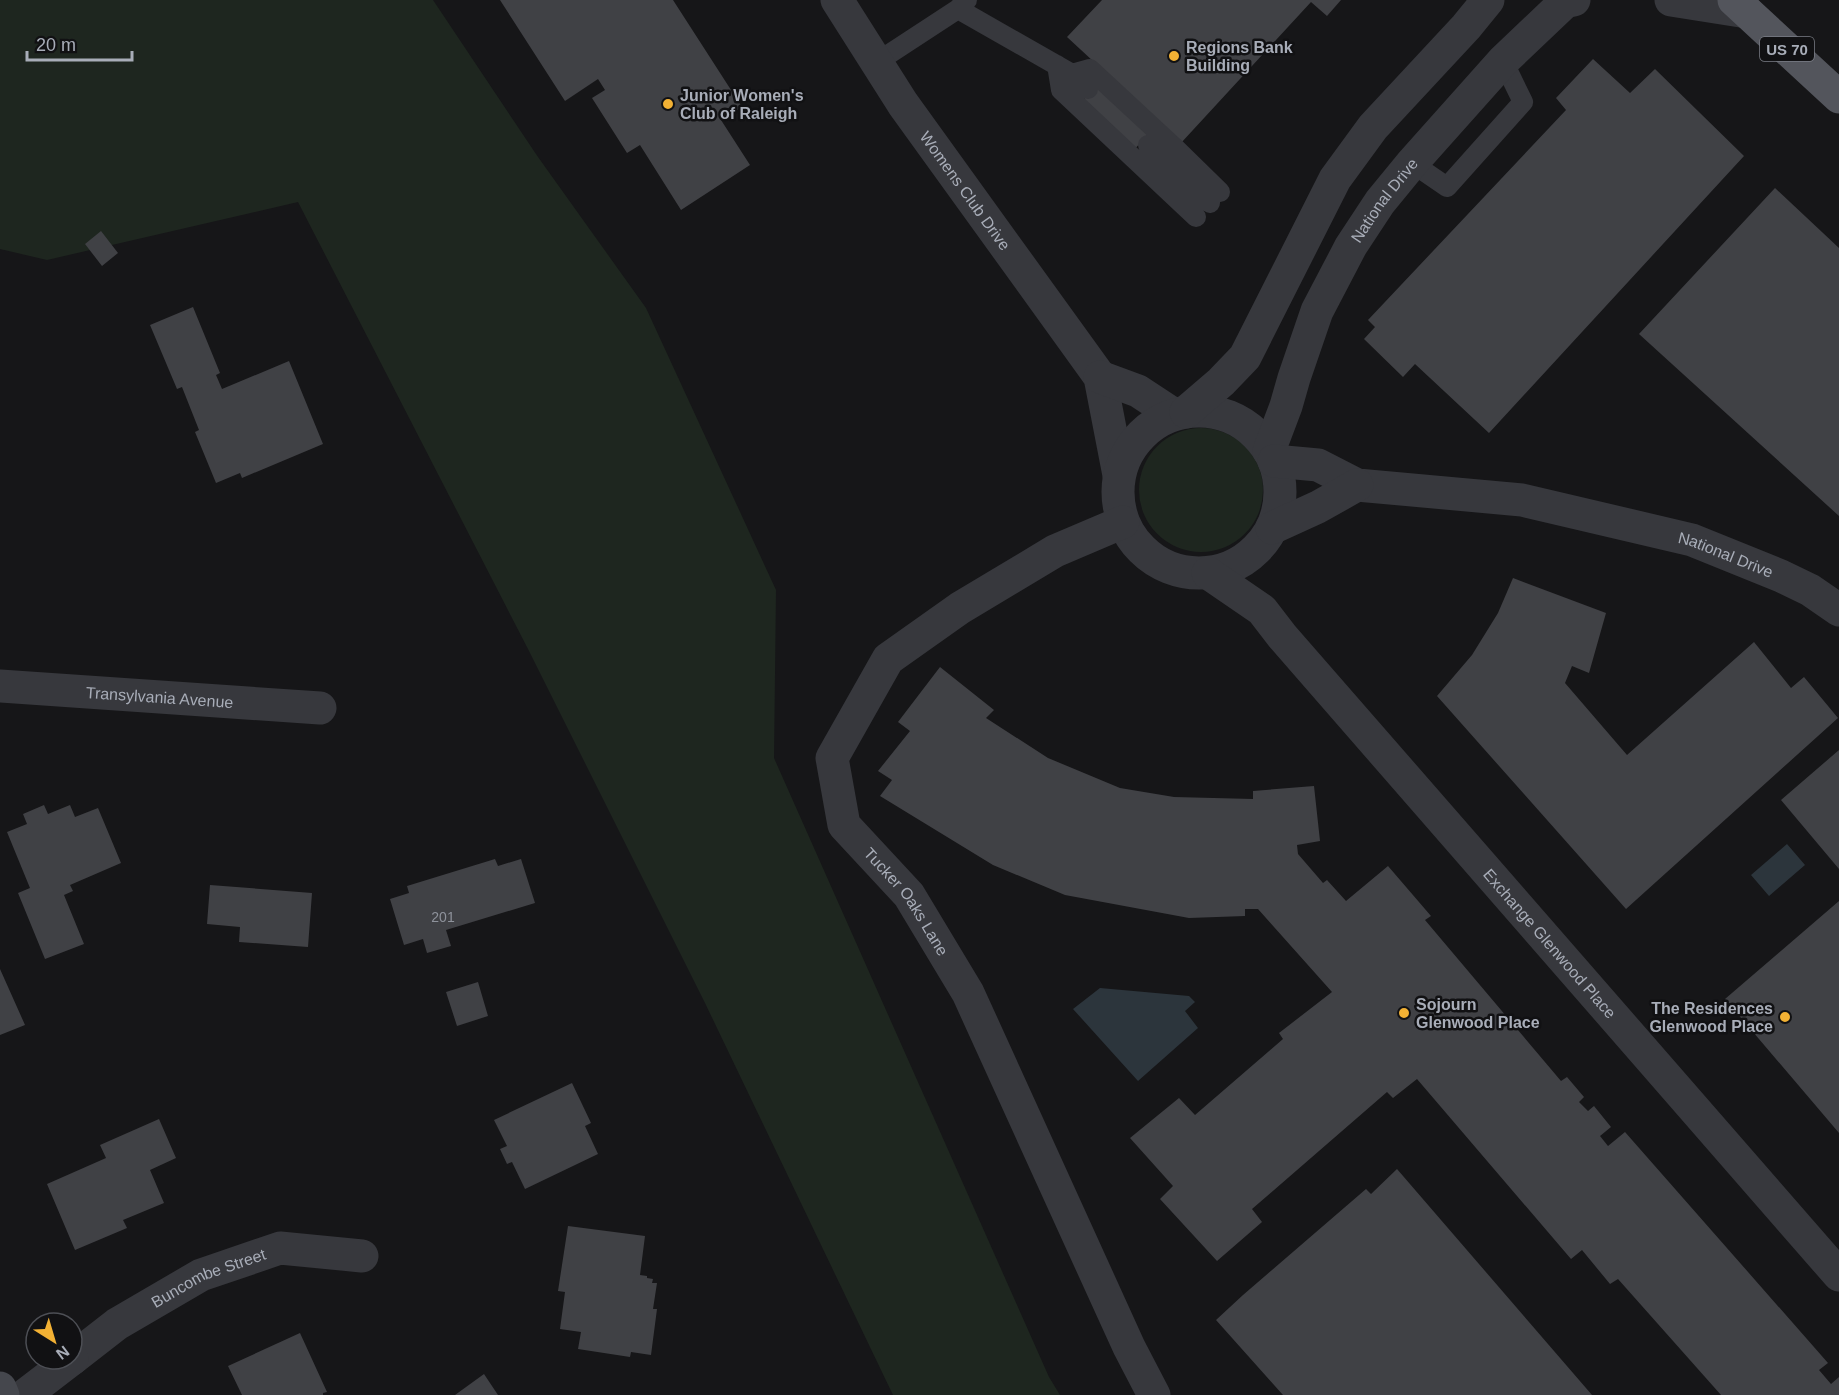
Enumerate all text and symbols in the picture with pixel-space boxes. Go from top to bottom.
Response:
scale bar [27,24,132,62]
text: 20 m [36,35,76,55]
road number: US 70 [1760,37,1814,61]
place label: Regions Bank Building [1186,39,1293,74]
marker: Regions Bank Building [1167,49,1181,63]
place label: Junior Women's Club of Raleigh [680,87,804,122]
marker: Junior Women's Club of Raleigh [661,97,675,111]
street label: Womens Club Drive [917,128,1014,253]
street label: National Drive [1347,155,1421,245]
street label: National Drive [1677,529,1776,581]
street label: Transylvania Avenue [85,683,234,711]
street label: Tucker Oaks Lane [861,844,952,958]
street label: Exchange Glenwood Place [1480,865,1620,1021]
house number: 201 [431,909,455,925]
place label: Sojourn Glenwood Place [1416,996,1540,1031]
place label: The Residences Glenwood Place [1649,1000,1773,1035]
marker: Sojourn Glenwood Place [1397,1006,1411,1020]
marker: The Residences Glenwood Place [1778,1010,1792,1024]
street label: Buncombe Street [148,1245,268,1311]
north arrow [24,1311,84,1371]
text: N [53,1342,72,1363]

